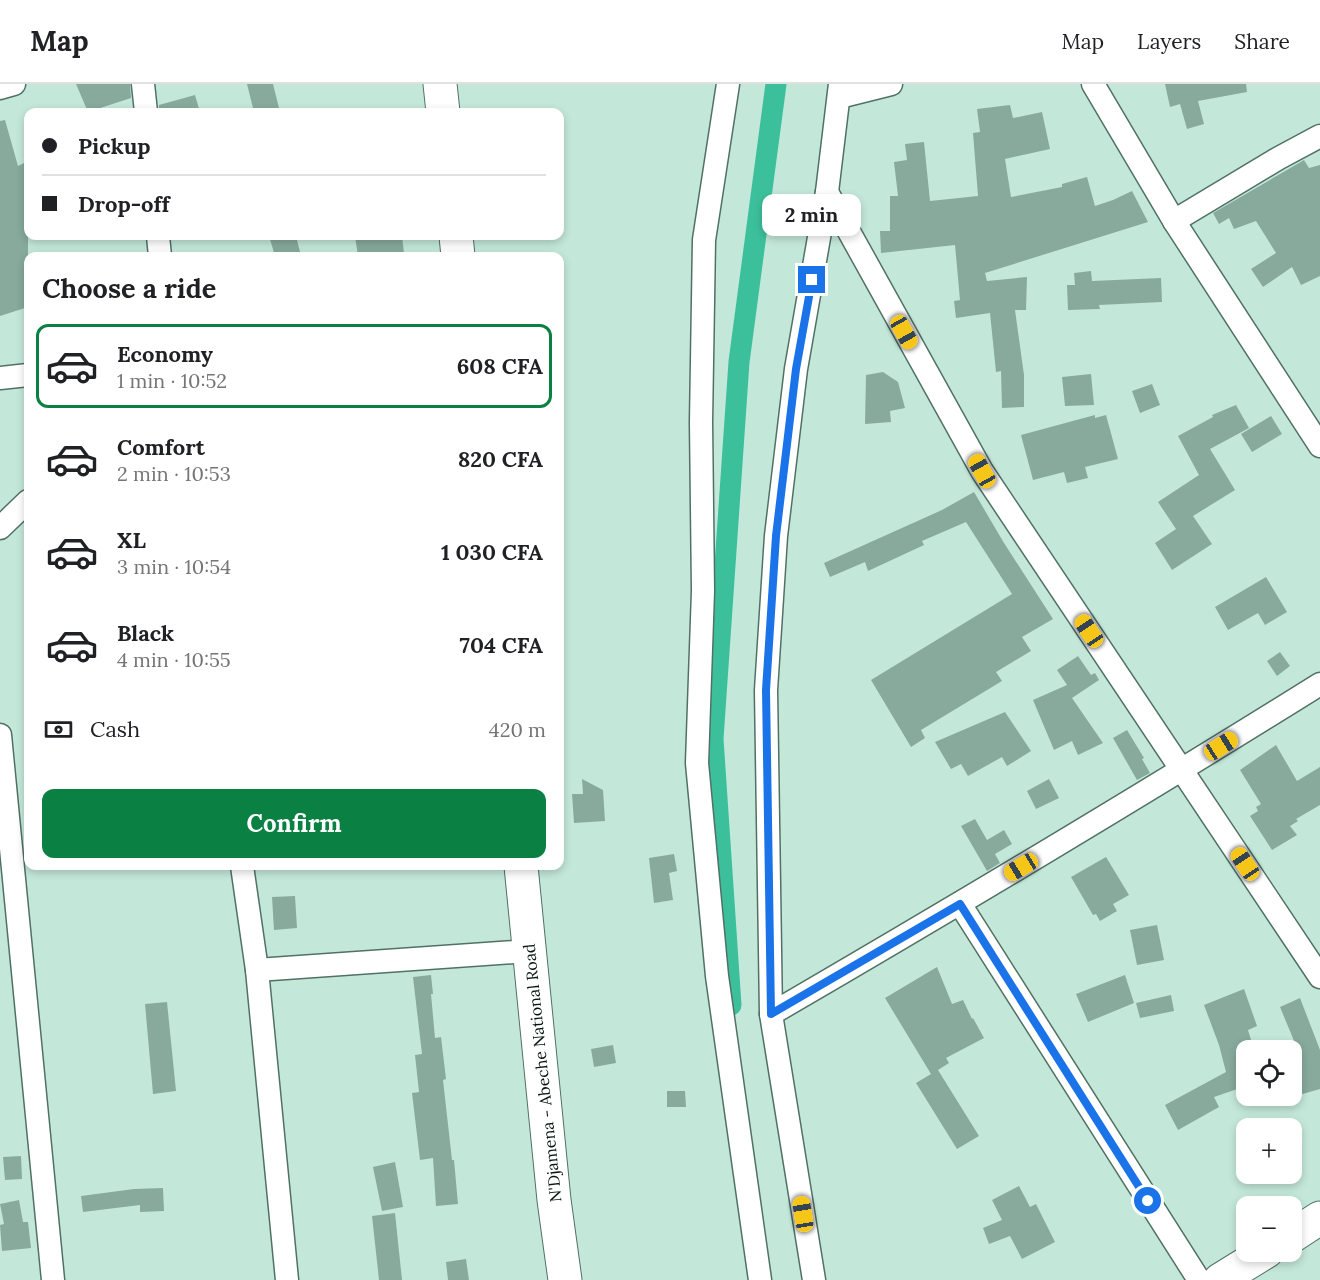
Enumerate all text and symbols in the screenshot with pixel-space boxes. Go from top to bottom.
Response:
text: Map [30,23,89,59]
text: Map [1061,28,1104,55]
text: Layers [1137,28,1201,55]
text: Share [1234,28,1290,55]
text: Pickup [78,132,151,160]
text: Drop-off [78,190,170,218]
callout: 2 min [762,193,862,235]
text: 2 min [785,202,838,227]
route end [798,266,825,293]
text: Choose a ride [42,271,216,305]
car [887,312,921,352]
icon: car [45,339,99,393]
text: Economy [117,340,213,368]
text: 608 CFA [457,352,543,380]
text: 1 min · 10:52 [117,368,227,393]
icon: car [45,432,99,486]
text: Comfort [117,433,205,461]
text: 820 CFA [458,445,543,473]
car [965,451,999,491]
text: 2 min · 10:53 [117,461,231,486]
icon: car [45,525,99,579]
text: XL [117,526,146,554]
text: 1 030 CFA [441,538,543,566]
text: 3 min · 10:54 [117,554,231,579]
car [1071,611,1107,651]
icon: car [45,618,99,672]
text: Black [117,619,174,647]
text: 704 CFA [460,631,543,659]
text: 4 min · 10:55 [117,647,231,672]
icon: cash [42,713,75,746]
text: Cash [90,715,140,743]
text: 420 m [489,717,546,742]
car [1201,729,1241,763]
button: Confirm [42,789,546,858]
car [1227,844,1263,884]
car [1001,850,1041,884]
street label: N'Djamena - Abeche National Road [518,942,566,1203]
map controls [1236,1040,1302,1262]
button: locate [1236,1040,1302,1106]
button: + [1236,1118,1302,1184]
route start [1134,1187,1161,1214]
car [791,1195,815,1233]
button: − [1236,1196,1302,1262]

